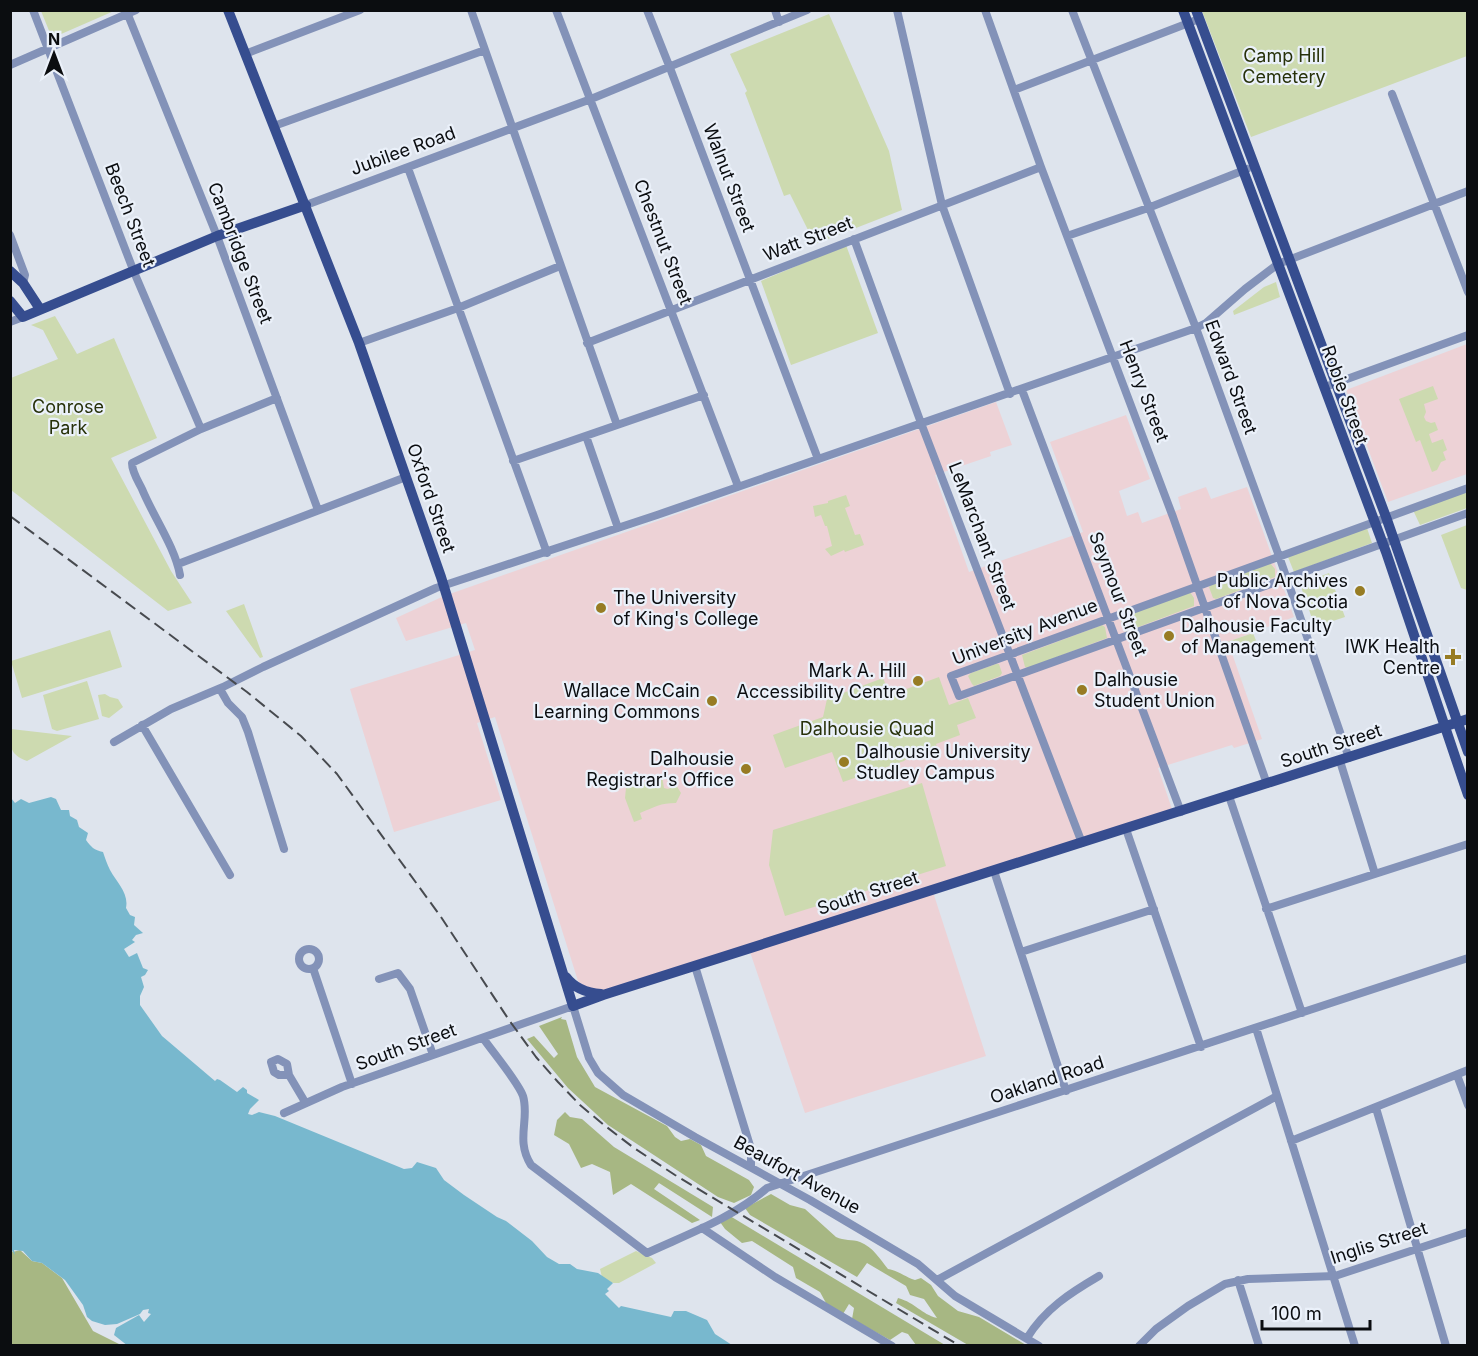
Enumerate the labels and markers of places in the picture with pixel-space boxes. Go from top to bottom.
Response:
place label: Public Archives of Nova Scotia [1217,570,1348,612]
marker: Public Archives of Nova Scotia [1353,584,1367,598]
place label: The University of King's College [613,587,759,629]
marker: The University of King's College [594,601,608,615]
place label: Dalhousie Faculty of Management [1181,615,1332,657]
marker: Dalhousie Faculty of Management [1162,629,1176,643]
place label: IWK Health Centre [1345,636,1440,678]
marker: IWK Health Centre [1444,648,1462,666]
place label: Mark A. Hill Accessibility Centre [737,660,906,702]
place label: Dalhousie Student Union [1094,669,1215,711]
marker: Mark A. Hill Accessibility Centre [911,674,925,688]
place label: Wallace McCain Learning Commons [534,680,700,722]
marker: Dalhousie Student Union [1075,683,1089,697]
marker: Wallace McCain Learning Commons [705,694,719,708]
place label: Dalhousie University Studley Campus [856,741,1031,783]
place label: Dalhousie Registrar's Office [586,748,734,790]
marker: Dalhousie University Studley Campus [837,755,851,769]
marker: Dalhousie Registrar's Office [739,762,753,776]

